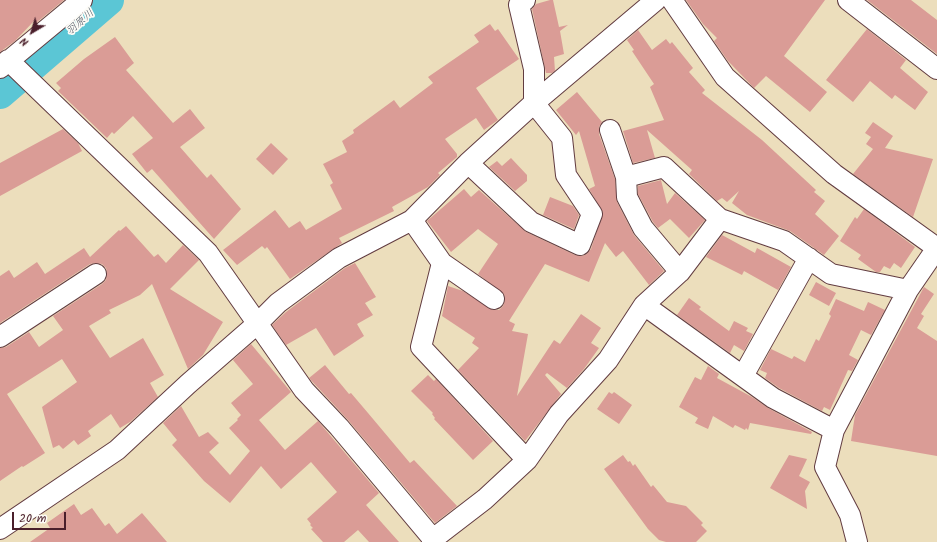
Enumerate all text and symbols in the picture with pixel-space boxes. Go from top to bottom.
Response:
water label: 羽原川 [64,7,98,39]
north arrow [12,12,52,52]
text: N [16,32,33,51]
scale bar [14,504,68,530]
text: 20 m [19,509,46,528]

